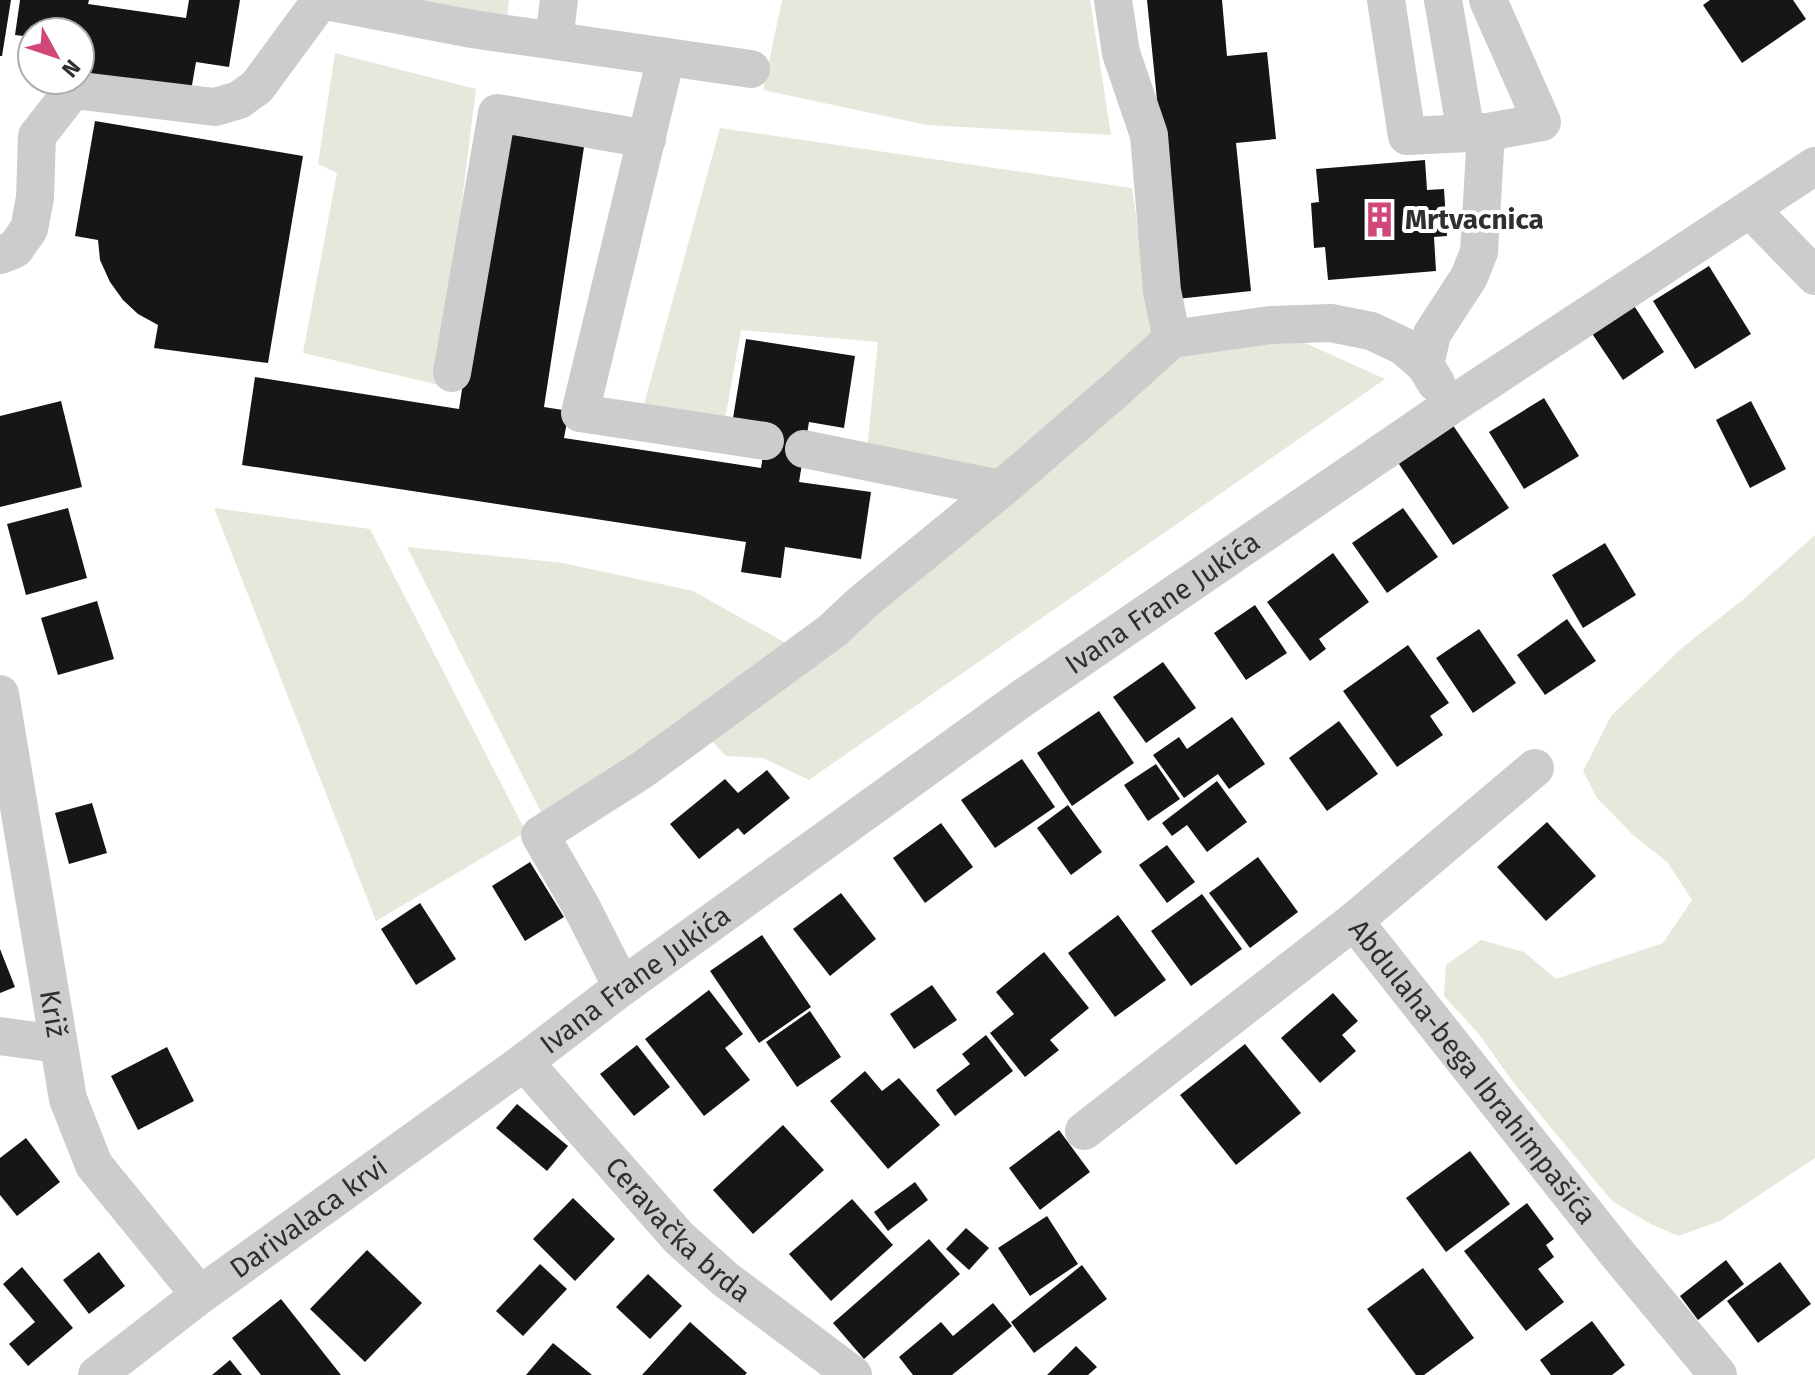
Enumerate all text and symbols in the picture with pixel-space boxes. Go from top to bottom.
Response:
north arrow [16,16,96,96]
text: N [56,54,86,83]
building icon: Mrtvacnica [1360,200,1398,238]
place label: Mrtvacnica [1405,203,1544,236]
street label: Ivana Frane Jukića [1059,525,1266,681]
street label: Ivana Frane Jukića [534,898,737,1061]
street label: Abdulaha-bega Ibrahimpašića [1342,913,1603,1231]
street label: Križ [33,987,73,1040]
street label: Darivalaca krvi [224,1150,394,1285]
street label: Ceravačka brda [598,1150,757,1309]

